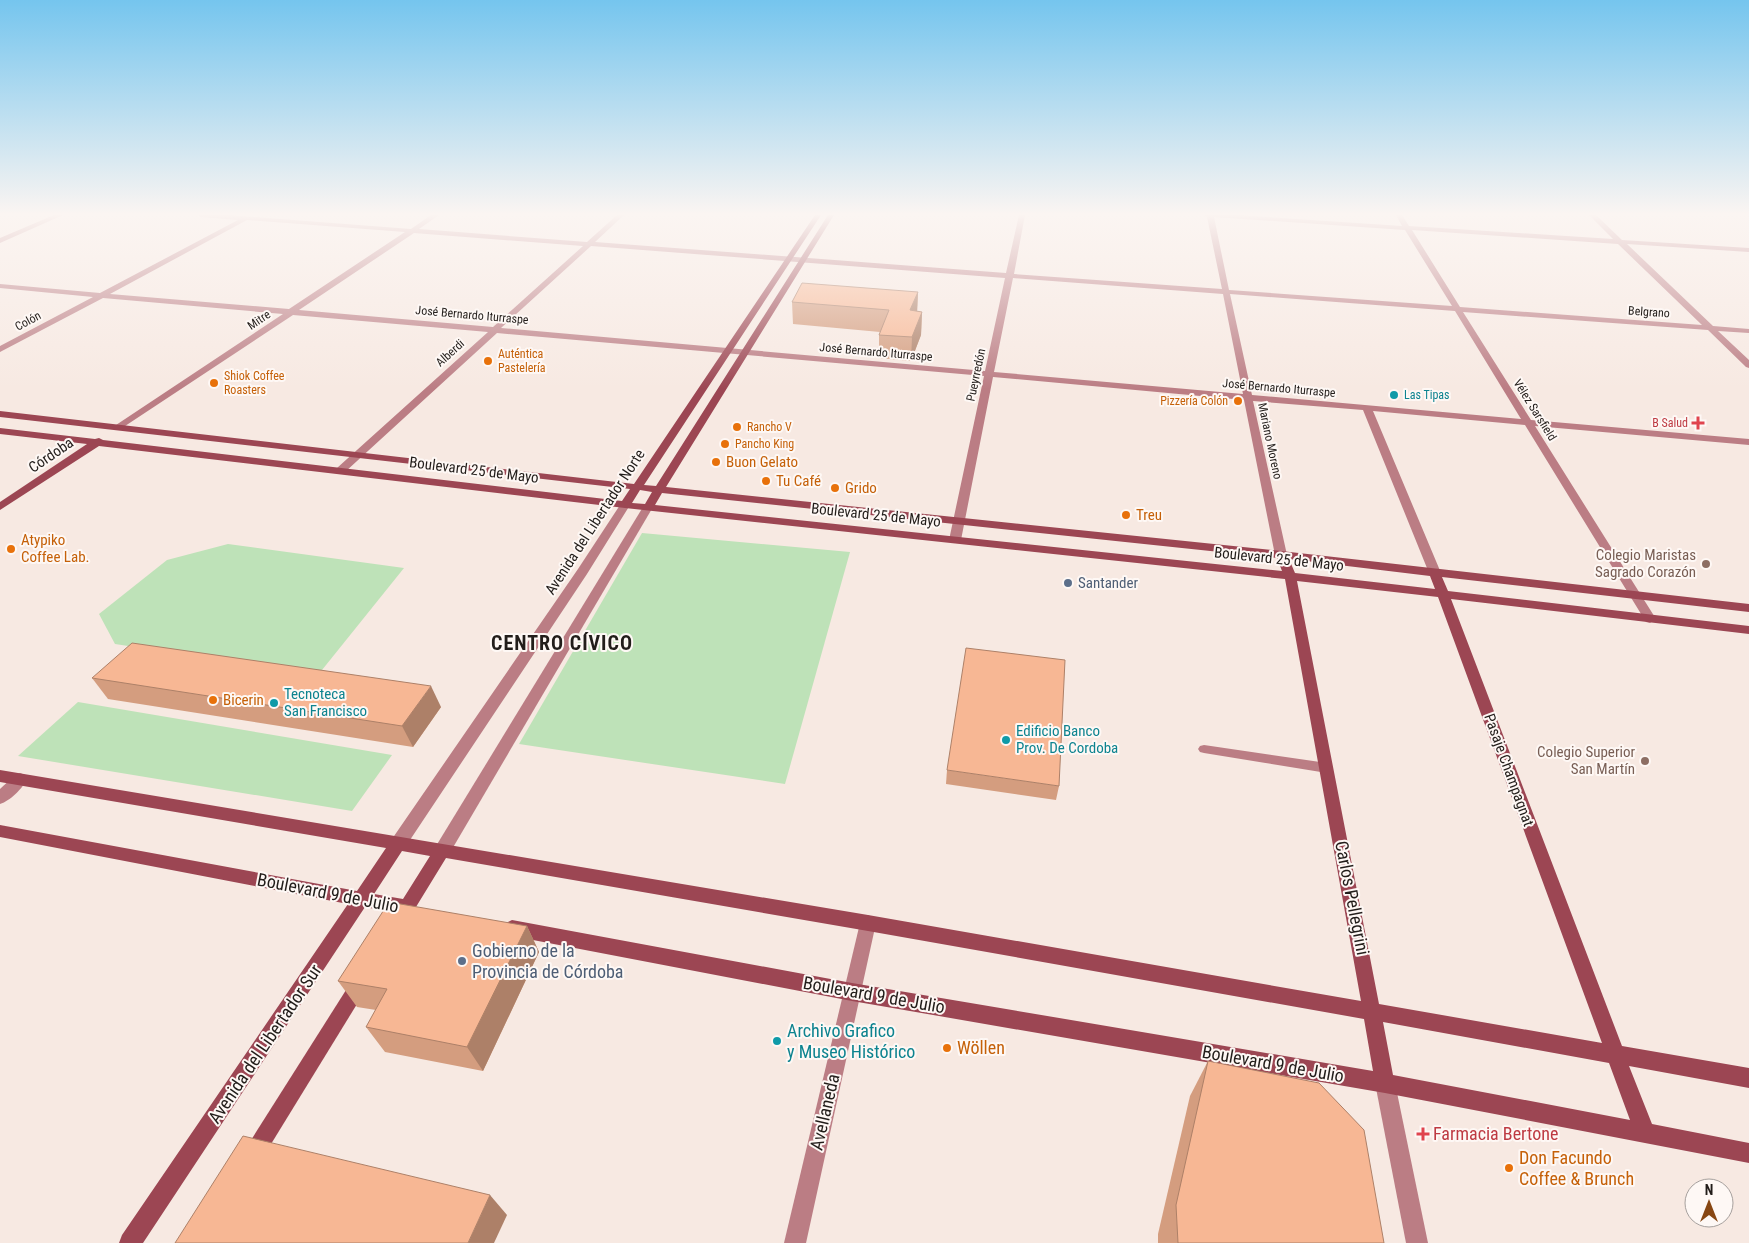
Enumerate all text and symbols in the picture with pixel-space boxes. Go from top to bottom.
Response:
street label: José Bernardo Iturraspe [415,303,530,327]
street label: Belgrano [1628,304,1670,320]
street label: Mitre [245,307,273,333]
street label: Colón [13,308,44,334]
street label: Alberdi [433,337,467,369]
street label: José Bernardo Iturraspe [819,340,934,364]
place label: Auténtica Pastelería [498,347,546,375]
street label: Pueyrredón [964,347,988,403]
marker: Auténtica Pastelería [482,355,494,367]
place label: Shiok Coffee Roasters [224,369,285,397]
street label: José Bernardo Iturraspe [1222,376,1337,400]
marker: Shiok Coffee Roasters [208,377,220,389]
street label: Vélez Sarsfield [1511,377,1559,443]
place label: Las Tipas [1404,388,1450,402]
marker: Las Tipas [1388,389,1400,401]
place label: Pizzería Colón [1160,394,1228,408]
marker: Pizzería Colón [1232,395,1244,407]
street label: Mariano Moreno [1255,402,1285,480]
place label: B Salud [1652,416,1688,430]
marker: B Salud [1692,417,1704,429]
place label: Rancho V [747,420,792,434]
marker: Rancho V [731,421,743,433]
street label: Córdoba [25,434,77,476]
place label: Pancho King [735,437,794,451]
marker: Pancho King [719,438,731,450]
street label: Avenida del Libertador Norte [541,446,649,598]
street label: Boulevard 25 de Mayo [408,453,540,487]
place label: Buon Gelato [726,453,798,471]
marker: Buon Gelato [710,456,722,468]
place label: Tu Café [776,472,821,490]
marker: Tu Café [760,475,772,487]
place label: Grido [845,479,877,497]
marker: Grido [829,482,841,494]
street label: Boulevard 25 de Mayo [810,499,942,531]
place label: Treu [1136,506,1162,524]
marker: Treu [1120,509,1132,521]
place label: Atypiko Coffee Lab. [21,531,90,566]
marker: Atypiko Coffee Lab. [5,543,17,555]
street label: Boulevard 25 de Mayo [1213,543,1345,575]
place label: Colegio Maristas Sagrado Corazón [1595,546,1696,581]
marker: Colegio Maristas Sagrado Corazón [1700,558,1712,570]
place label: Santander [1078,574,1139,592]
marker: Santander [1062,577,1074,589]
district label: CENTRO CÍVICO [491,631,633,655]
place label: Tecnoteca San Francisco [284,685,367,720]
place label: Bicerin [223,691,264,709]
marker: Bicerin [207,694,219,706]
marker: Tecnoteca San Francisco [268,697,280,709]
street label: Pasaje Champagnat [1480,711,1538,829]
place label: Edificio Banco Prov. De Cordoba [1016,722,1118,757]
marker: Edificio Banco Prov. De Cordoba [1000,734,1012,746]
place label: Colegio Superior San Martín [1537,743,1635,778]
marker: Colegio Superior San Martín [1639,755,1651,767]
street label: Carlos Pellegrini [1331,839,1374,957]
street label: Boulevard 9 de Julio [256,868,401,917]
place label: Gobierno de la Provincia de Córdoba [472,940,623,982]
marker: Gobierno de la Provincia de Córdoba [456,955,468,967]
street label: Avenida del Libertador Sur [204,960,326,1127]
street label: Boulevard 9 de Julio [801,972,947,1017]
place label: Archivo Grafico y Museo Histórico [787,1020,915,1062]
marker: Archivo Grafico y Museo Histórico [771,1035,783,1047]
place label: Wöllen [957,1037,1005,1058]
street label: Boulevard 9 de Julio [1200,1041,1346,1086]
marker: Wöllen [941,1042,953,1054]
street label: Avellaneda [806,1072,843,1152]
place label: Farmacia Bertone [1433,1123,1558,1144]
marker: Farmacia Bertone [1417,1128,1429,1140]
place label: Don Facundo Coffee & Brunch [1519,1147,1634,1189]
marker: Don Facundo Coffee & Brunch [1503,1162,1515,1174]
north arrow [1684,1178,1734,1228]
text: N [1705,1182,1713,1198]

